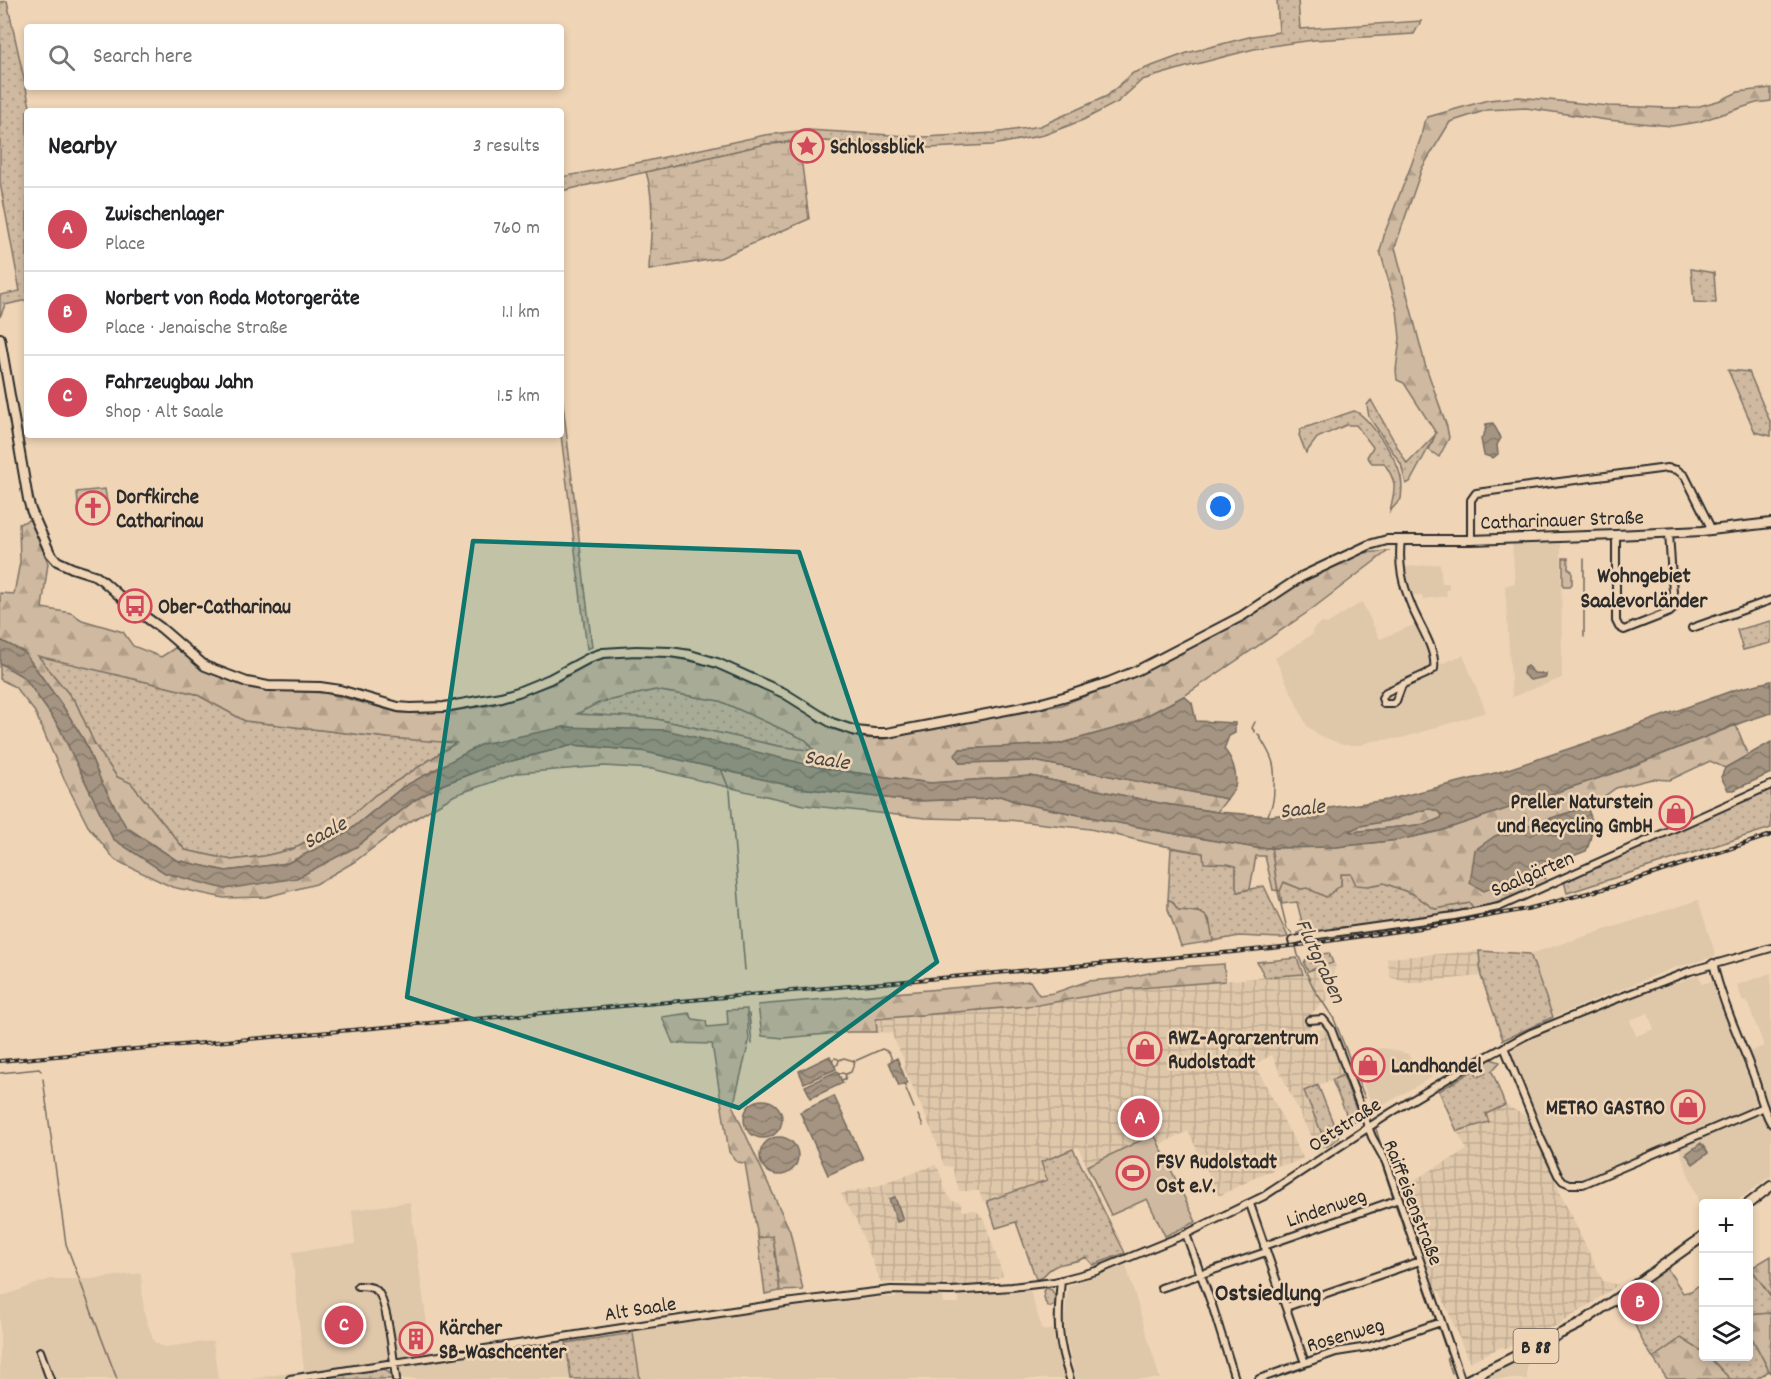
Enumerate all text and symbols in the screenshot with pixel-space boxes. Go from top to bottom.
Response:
search box [24,24,564,90]
icon: search [45,41,78,74]
text: Search here [93,42,192,73]
place icon: Schlossblick [789,128,825,164]
text: Nearby [48,129,116,166]
text: 3 results [473,133,540,161]
place label: Schlossblick [830,134,925,164]
text: Zwischenlager [105,200,224,231]
text: A [62,215,73,243]
text: 760 m [493,215,540,243]
text: Place [105,231,145,259]
text: Norbert von Roda Motorgeräte [105,284,360,315]
text: B [63,299,72,327]
text: 1.1 km [501,299,540,327]
text: Place · Jenaische Straße [105,315,287,343]
text: Fahrzeugbau Jahn [105,368,253,399]
text: C [63,383,72,411]
text: 1.5 km [497,383,540,411]
text: Shop · Alt Saale [105,399,224,427]
place label: Dorfkirche Catharinau [116,484,204,538]
church icon: Dorfkirche Catharinau [75,490,111,526]
your location [1206,492,1235,521]
street label: Catharinauer Straße [1480,504,1644,540]
district label: Wohngebiet Saalevorländer [1581,562,1708,618]
bus stop icon: Ober-Catharinau [117,588,153,624]
place label: Ober-Catharinau [158,594,291,624]
water label: Saale [802,743,852,780]
place label: Preller Naturstein und Recycling GmbH [1497,789,1653,843]
water label: Saale [1278,792,1328,829]
shop icon: Preller Naturstein und Recycling GmbH [1658,795,1694,831]
water label: Saale [298,809,354,858]
street label: Saalgärten [1487,845,1580,907]
water label: Flutgraben [1286,914,1352,1010]
place label: RWZ-Agrarzentrum Rudolstadt [1168,1025,1319,1079]
shop icon: RWZ-Agrarzentrum Rudolstadt [1127,1031,1163,1067]
shop icon: Landhandel [1350,1047,1386,1083]
place label: Landhandel [1391,1053,1483,1083]
shop icon: METRO GASTRO [1670,1089,1706,1125]
street label: Oststraße [1303,1092,1388,1161]
place label: METRO GASTRO [1546,1095,1665,1125]
pin: A [1120,1096,1160,1140]
street label: Raiffeisenstraße [1373,1136,1449,1270]
place label: FSV Rudolstadt Ost e.V. [1156,1149,1277,1203]
sports icon: FSV Rudolstadt Ost e.V. [1115,1155,1151,1191]
street label: Lindenweg [1283,1182,1371,1238]
map controls [1699,1199,1753,1361]
button: + [1699,1199,1753,1253]
button: − [1699,1253,1753,1307]
district label: Ostsiedlung [1215,1278,1321,1312]
pin: B [1620,1280,1660,1324]
street label: Alt Saale [602,1290,678,1331]
pin: C [324,1302,364,1348]
button: layers [1699,1307,1753,1361]
street label: Rosenweg [1304,1312,1388,1362]
place label: Kärcher SB-Waschcenter [439,1315,568,1369]
building icon: Kärcher SB-Waschcenter [398,1321,434,1357]
road number: B 88 [1514,1329,1558,1363]

